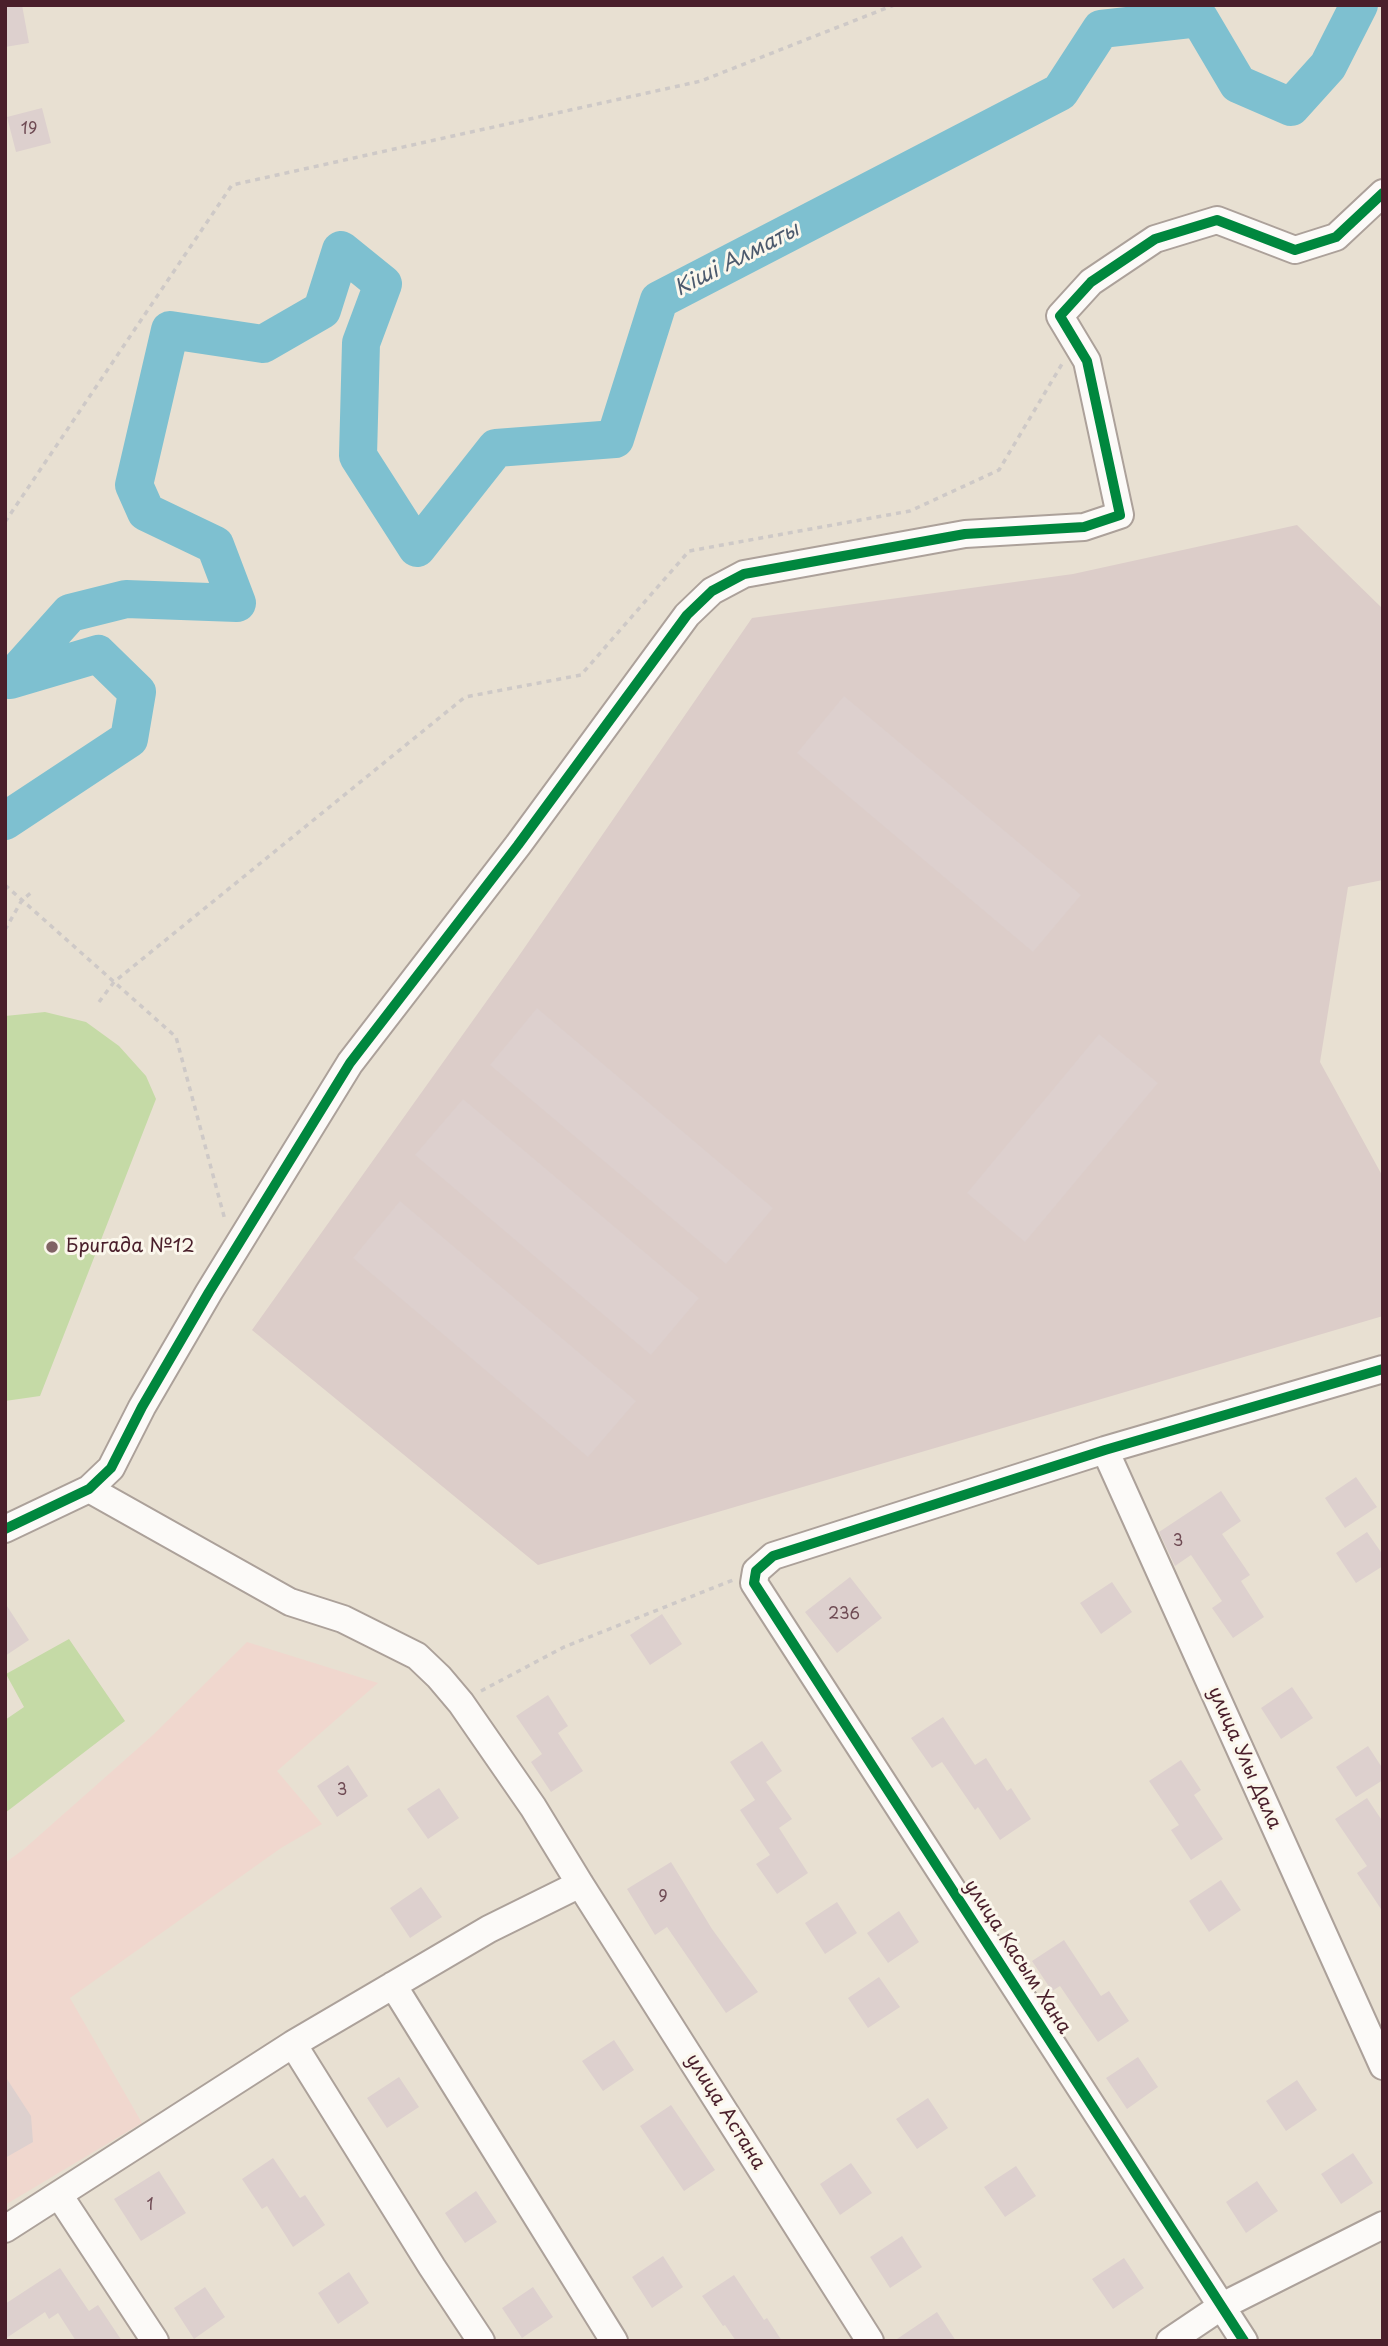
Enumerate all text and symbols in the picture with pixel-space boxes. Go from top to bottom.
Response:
house number: 19 [21,120,37,140]
water label: Кіші Алматы [671,218,803,302]
place label: Бригада №12 [66,1236,195,1258]
marker: Бригада №12 [44,1239,60,1255]
house number: 3 [1173,1532,1183,1552]
house number: 236 [828,1605,860,1625]
street label: улица Улы Дала [1202,1683,1286,1833]
house number: 3 [337,1781,347,1801]
street label: улица Касым Хана [959,1876,1075,2038]
house number: 9 [658,1888,668,1908]
street label: улица Астана [680,2050,770,2174]
house number: 1 [146,2196,154,2216]

